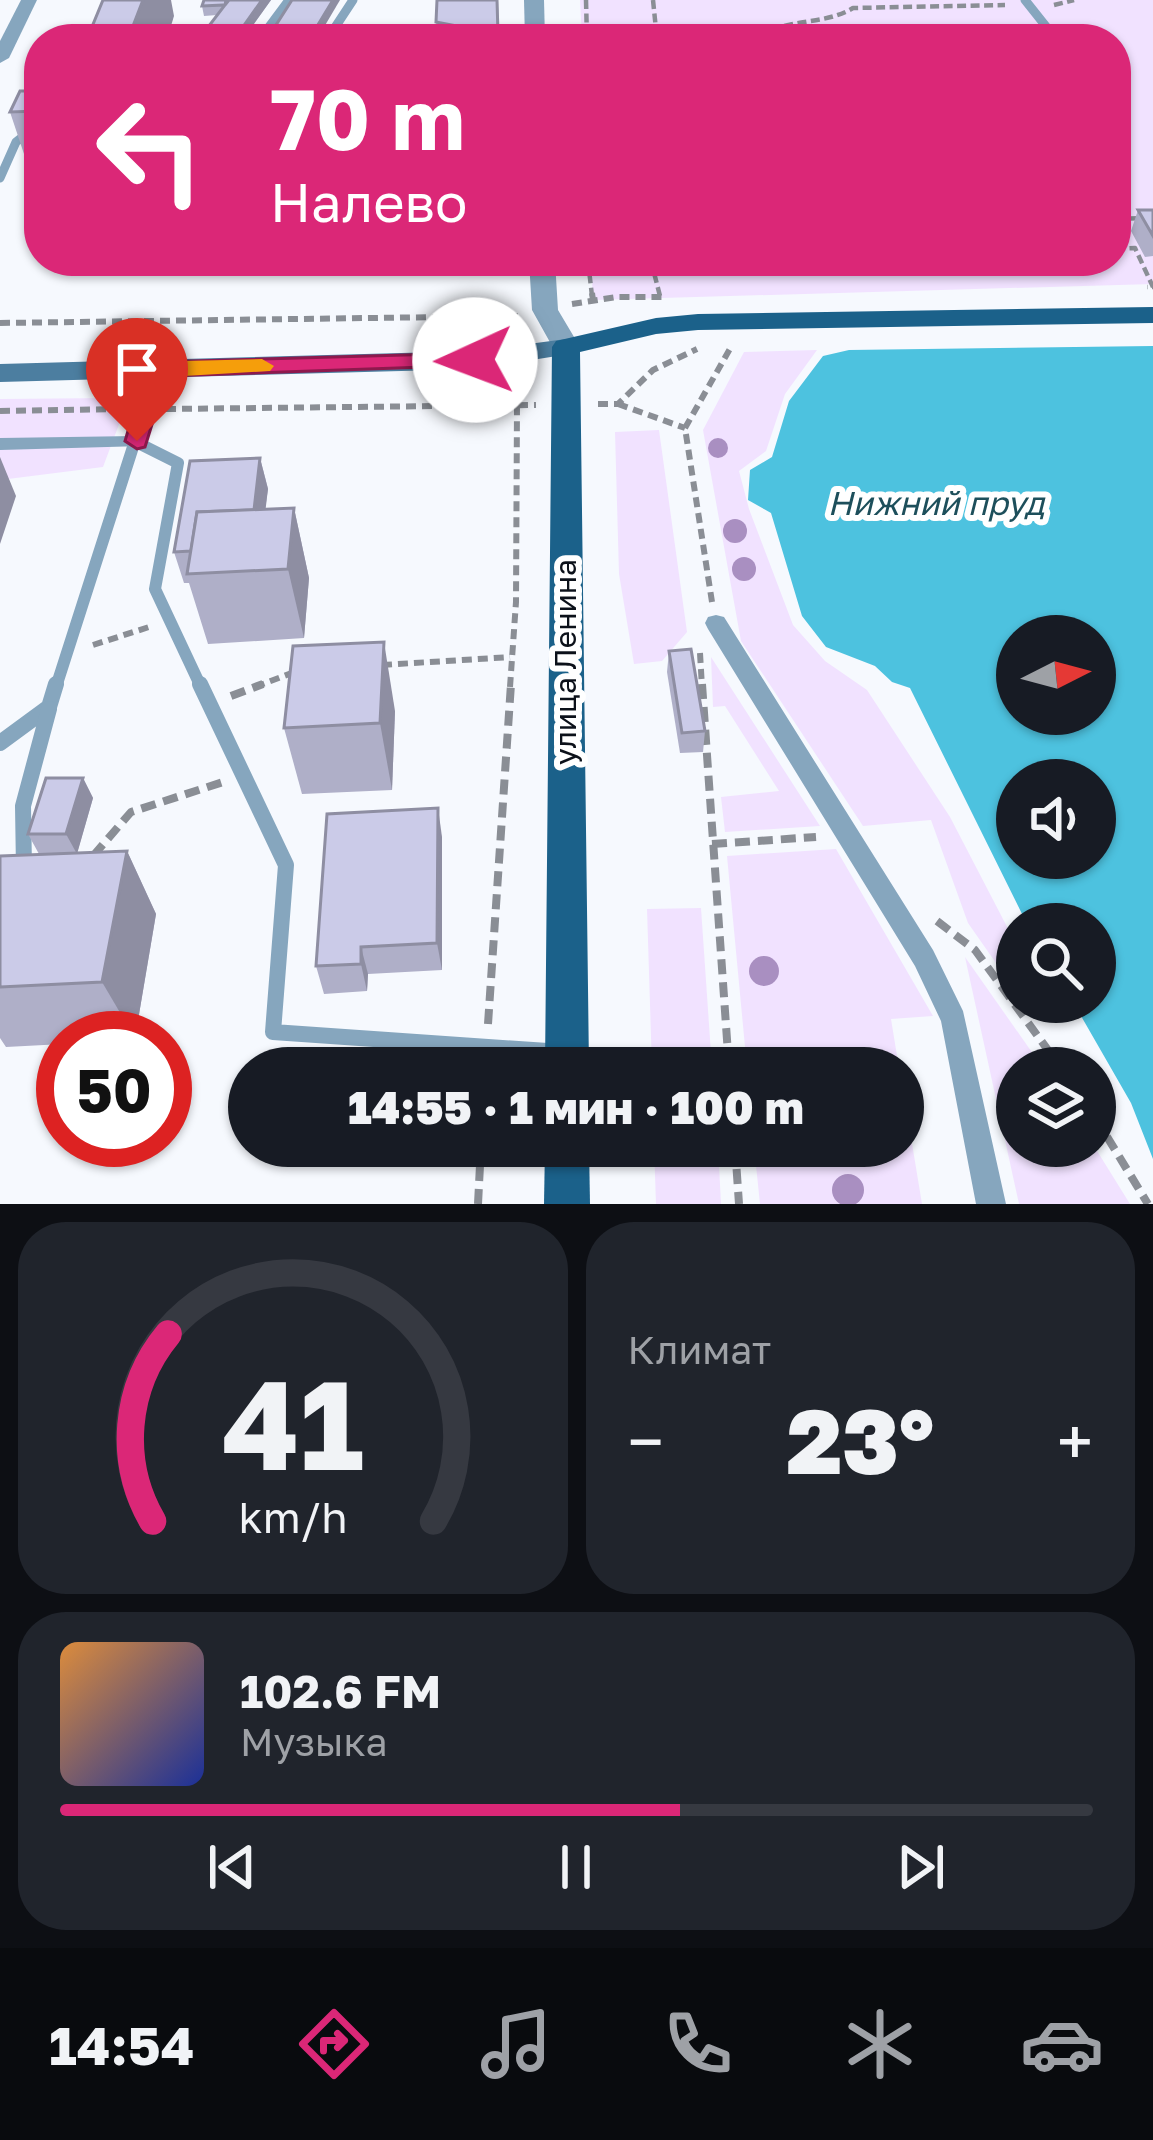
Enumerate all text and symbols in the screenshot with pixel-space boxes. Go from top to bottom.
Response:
text: 70 m [270,68,465,168]
icon: left [72,72,228,228]
text: Налево [270,169,467,234]
position arrow [412,297,538,423]
pin [86,318,188,441]
icon: arrive [104,336,170,402]
water label: Нижний пруд [827,483,1047,522]
street label: улица Ленина [547,559,583,765]
north arrow [996,615,1116,735]
map controls [996,615,1116,1167]
button: sound [996,759,1116,879]
button: search [996,903,1116,1023]
speed limit sign: 50 [36,1011,192,1167]
button: layers [996,1047,1116,1167]
text: 14:55 · 1 мин · 100 m [348,1080,804,1134]
text: Климат [628,1326,771,1373]
text: 41 [222,1348,364,1497]
text: 23° [786,1386,934,1494]
text: − [628,1401,664,1481]
text: + [1057,1401,1093,1481]
text: km/h [238,1491,347,1542]
text: 102.6 FM [240,1664,441,1718]
text: Музыка [240,1718,388,1765]
icon: previous [199,1834,265,1900]
icon: pause [543,1834,609,1900]
icon: next [888,1834,954,1900]
icon: directions [292,2002,376,2086]
icon: music [474,2002,558,2086]
icon: phone [656,2002,740,2086]
icon: climate [838,2002,922,2086]
icon: car [1020,2002,1104,2086]
text: 14:54 [49,2012,194,2077]

